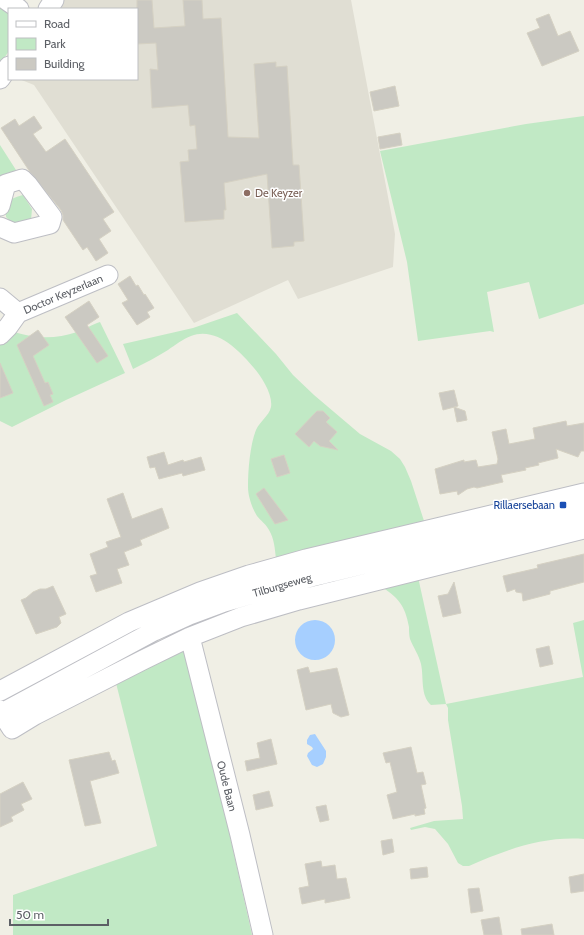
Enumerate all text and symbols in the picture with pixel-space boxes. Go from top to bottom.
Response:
legend [8,8,138,80]
text: Road [44,16,70,31]
text: Park [44,36,66,51]
text: Building [44,56,86,71]
place label: De Keyzer [255,186,303,200]
marker: De Keyzer [242,188,252,198]
street label: Doctor Keyzerlaan [21,271,105,317]
place label: Rillaersebaan [494,498,555,512]
marker: Rillaersebaan [558,500,568,510]
street label: Tilburgseweg [251,570,314,600]
street label: Oude Baan [214,759,240,813]
scale bar [10,901,108,927]
text: 50 m [16,907,44,922]

